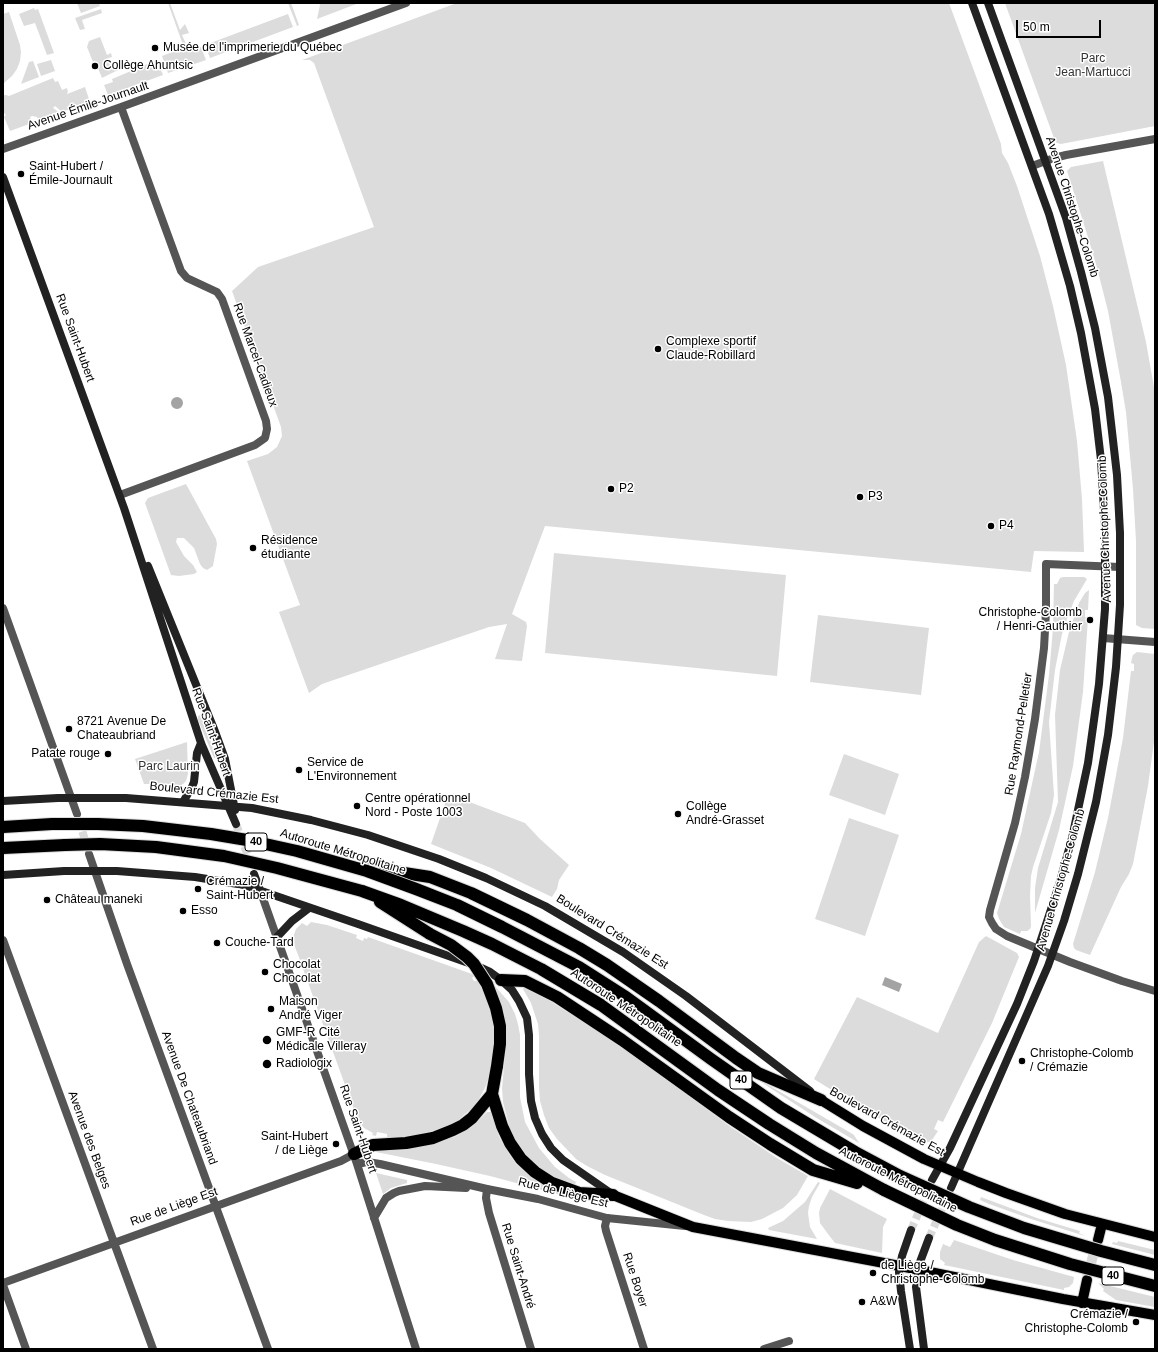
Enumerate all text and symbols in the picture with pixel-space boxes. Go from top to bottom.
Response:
scale bar [1018,12,1103,38]
text: 50 m [1023,20,1050,34]
place label: Musée de l'imprimerie du Québec [163,41,342,55]
marker: Musée de l'imprimerie du Québec [150,43,160,53]
park label: Parc Jean-Martucci [1055,52,1131,80]
place label: Collège Ahuntsic [103,59,193,73]
marker: Collège Ahuntsic [90,61,100,71]
street label: Avenue Émile-Journault [26,78,150,134]
street label: Avenue Christophe-Colomb [1042,135,1102,279]
place label: Saint-Hubert / Émile-Journault [29,160,112,188]
marker: Saint-Hubert / Émile-Journault [16,169,26,179]
street label: Rue Saint-Hubert [52,292,98,384]
street label: Rue Marcel-Cadieux [230,301,280,409]
place label: Complexe sportif Claude-Robillard [666,335,756,363]
marker: Complexe sportif Claude-Robillard [653,344,663,354]
street label: Avenue Christophe-Colomb [1095,455,1115,603]
place label: P2 [619,482,634,496]
marker: P2 [606,484,616,494]
place label: P3 [868,490,883,504]
marker: P3 [855,492,865,502]
place label: P4 [999,519,1014,533]
marker: P4 [986,521,996,531]
place label: Résidence étudiante [261,534,318,562]
marker: Résidence étudiante [248,543,258,553]
place label: Christophe-Colomb / Henri-Gauthier [979,606,1082,634]
marker: Christophe-Colomb / Henri-Gauthier [1085,615,1095,625]
street label: Rue Raymond-Pelletier [1002,672,1036,796]
street label: Rue Saint-Hubert [188,686,234,778]
place label: 8721 Avenue De Chateaubriand [77,715,166,743]
marker: 8721 Avenue De Chateaubriand [64,724,74,734]
place label: Patate rouge [31,747,100,761]
marker: Patate rouge [103,749,113,759]
place label: Service de L'Environnement [307,756,397,784]
park label: Parc Laurin [138,760,200,774]
marker: Service de L'Environnement [294,765,304,775]
street label: Boulevard Crémazie Est [149,779,279,807]
place label: Centre opérationnel Nord - Poste 1003 [365,792,470,820]
place label: Collège André-Grasset [686,800,764,828]
marker: Centre opérationnel Nord - Poste 1003 [352,801,362,811]
street label: Avenue Christophe-Colomb [1034,807,1088,953]
marker: Collège André-Grasset [673,809,683,819]
street label: Autoroute Métropolitaine [278,826,408,878]
road number: 40 [245,833,267,851]
place label: Crémazie / Saint-Hubert [206,875,273,903]
marker: Crémazie / Saint-Hubert [193,884,203,894]
street label: Boulevard Crémazie Est [553,892,671,972]
place label: Château maneki [55,893,142,907]
marker: Château maneki [42,895,52,905]
place label: Esso [191,904,218,918]
marker: Esso [178,906,188,916]
place label: Couche-Tard [225,936,294,950]
marker: Couche-Tard [212,938,222,948]
place label: Chocolat Chocolat [273,958,320,986]
street label: Autoroute Métropolitaine [568,965,684,1051]
marker: Chocolat Chocolat [260,967,270,977]
place label: Maison André Viger [279,995,342,1023]
marker: Maison André Viger [266,1004,276,1014]
place label: GMF-R Cité Médicale Villeray [276,1026,366,1054]
street label: Avenue De Chateaubriand [158,1029,220,1167]
marker: GMF-R Cité Médicale Villeray [261,1034,273,1046]
place label: Christophe-Colomb / Crémazie [1030,1047,1133,1075]
marker: Christophe-Colomb / Crémazie [1017,1056,1027,1066]
place label: Radiologix [276,1057,332,1071]
marker: Radiologix [261,1058,273,1070]
road number: 40 [730,1071,752,1089]
street label: Rue Saint-Hubert [336,1083,380,1175]
street label: Boulevard Crémazie Est [827,1084,947,1160]
street label: Avenue des Belges [65,1089,113,1191]
place label: Saint-Hubert / de Liège [261,1130,328,1158]
marker: Saint-Hubert / de Liège [331,1139,341,1149]
street label: Autoroute Métropolitaine [836,1144,960,1216]
street label: Rue de Liège Est [517,1175,609,1211]
street label: Rue de Liège Est [128,1184,220,1230]
street label: Rue Saint-André [498,1221,538,1311]
street label: Rue Boyer [619,1251,651,1309]
place label: de Liège / Christophe-Colomb [881,1259,984,1287]
road number: 40 [1102,1267,1124,1285]
marker: de Liège / Christophe-Colomb [868,1268,878,1278]
place label: A&W [870,1295,897,1309]
marker: A&W [857,1297,867,1307]
place label: Crémazie / Christophe-Colomb [1025,1308,1128,1336]
marker: Crémazie / Christophe-Colomb [1131,1317,1141,1327]

